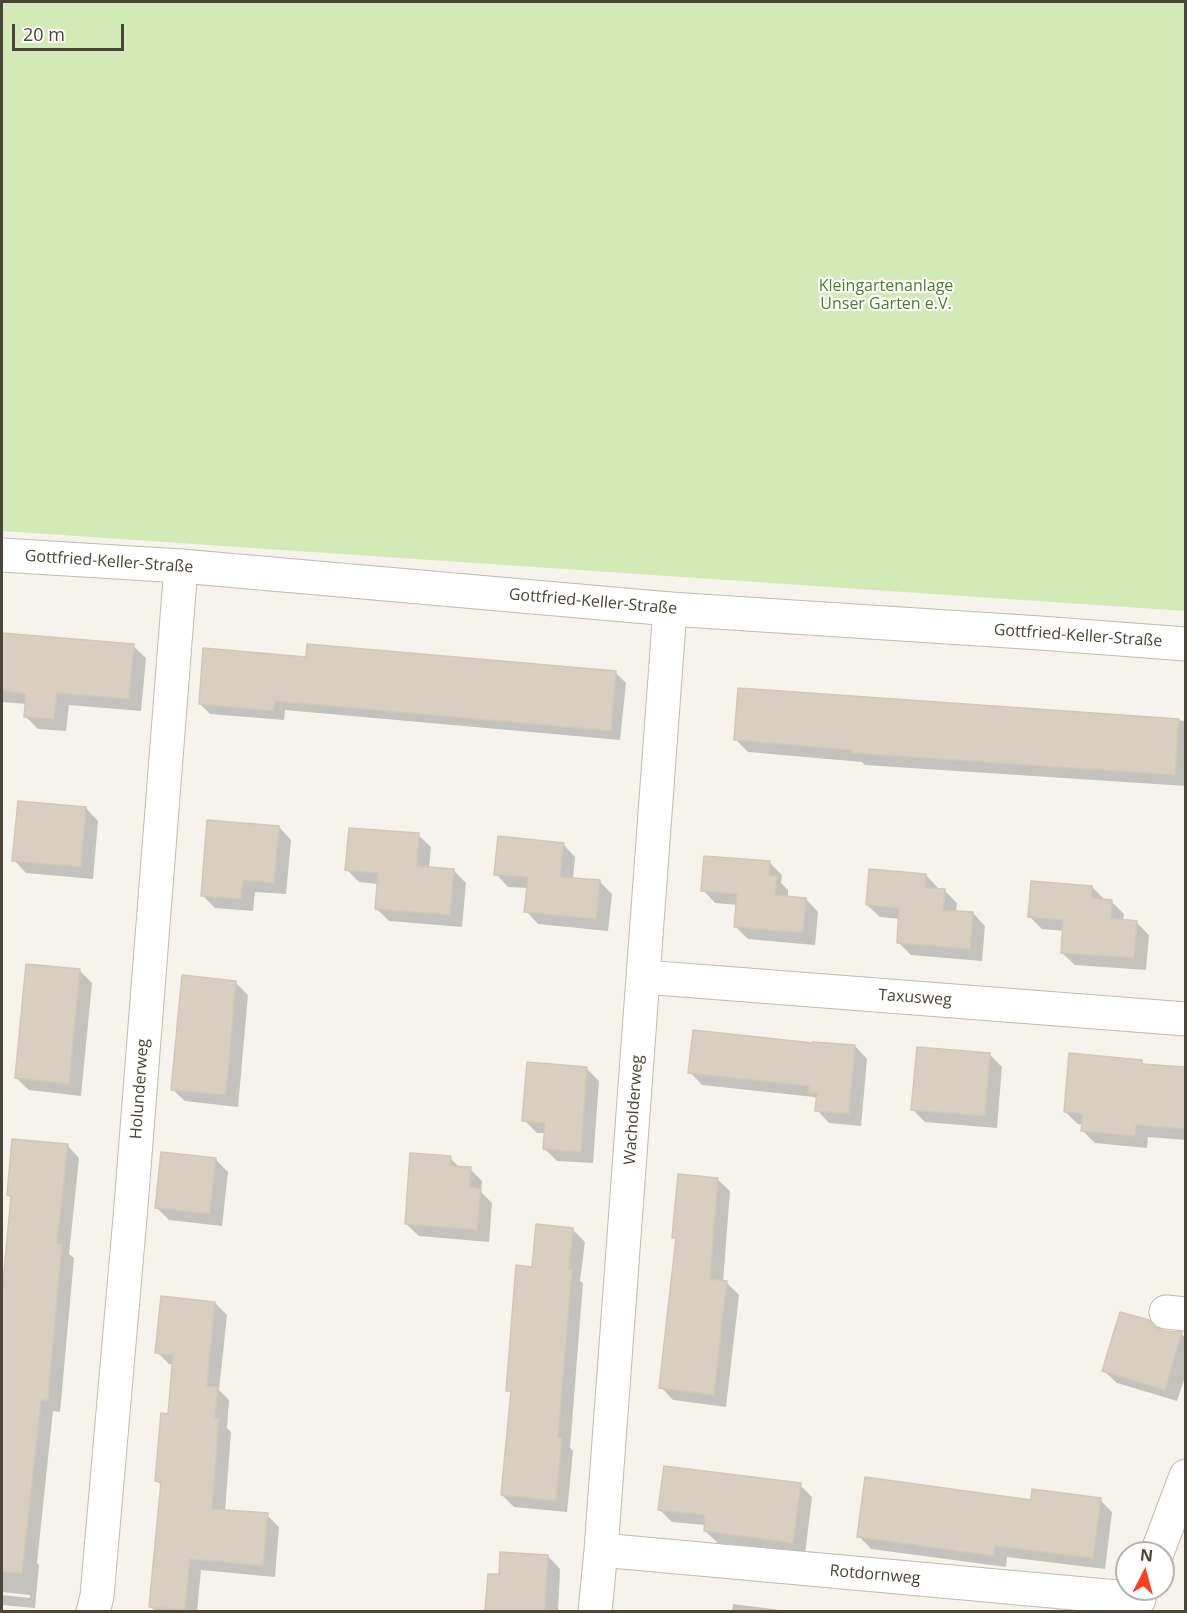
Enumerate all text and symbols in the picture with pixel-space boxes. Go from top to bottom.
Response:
scale bar [15,12,128,50]
text: 20 m [23,22,65,46]
park label: Kleingartenanlage Unser Garten e.V. [819,276,953,314]
street label: Gottfried-Keller-Straße [24,547,194,577]
street label: Gottfried-Keller-Straße [508,585,678,619]
street label: Gottfried-Keller-Straße [993,621,1163,651]
street label: Taxusweg [878,986,952,1010]
street label: Holunderweg [127,1038,153,1140]
street label: Wacholderweg [621,1054,647,1166]
north arrow [1115,1541,1175,1601]
text: N [1139,1543,1154,1567]
street label: Rotdornweg [829,1561,921,1589]

